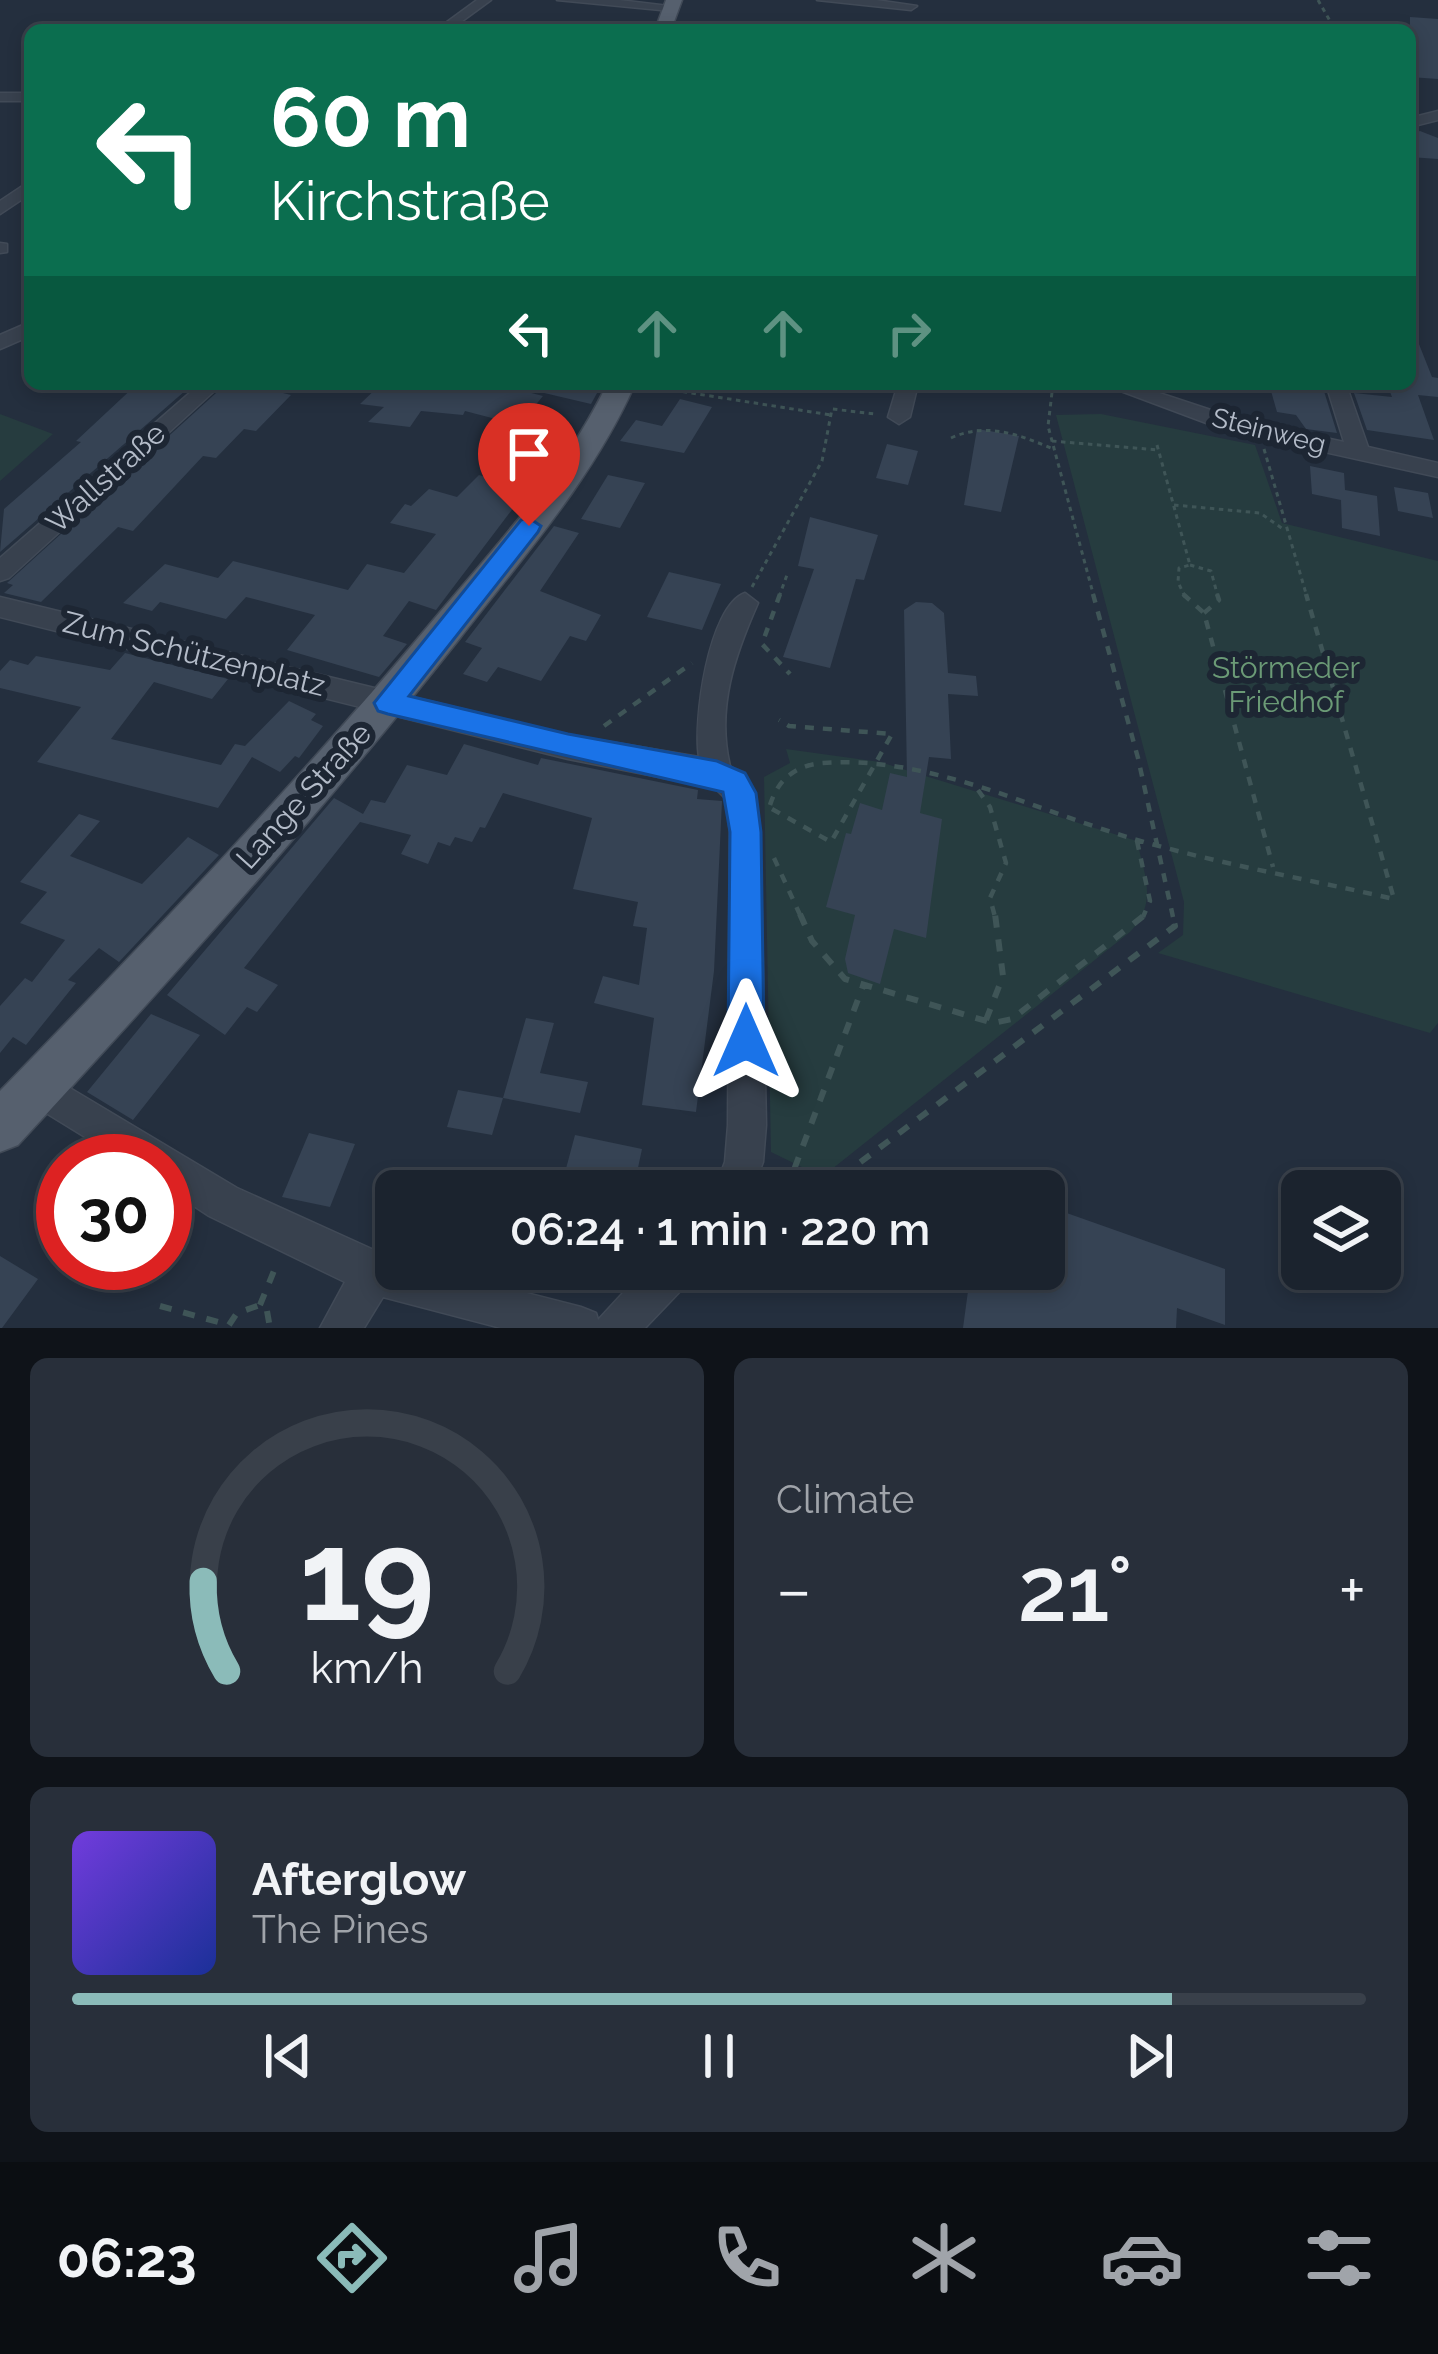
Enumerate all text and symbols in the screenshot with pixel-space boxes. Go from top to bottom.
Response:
text: 60 m [270,68,471,167]
icon: left [72,72,228,228]
text: Kirchstraße [270,169,550,233]
icon: left [498,300,564,366]
icon: ahead [624,300,690,366]
icon: ahead [750,300,816,366]
icon: right [876,300,942,366]
street label: Steinweg [1209,401,1329,460]
pin [478,403,580,526]
street label: Wallstraße [39,415,172,540]
icon: arrive [496,421,562,487]
street label: Zum Schützenplatz [59,604,329,703]
park label: Störmeder Friedhof [1212,650,1361,719]
street label: Lange Straße [229,716,378,876]
position arrow [683,978,809,1104]
speed limit sign: 30 [36,1134,192,1290]
map controls [1281,1170,1401,1290]
button: layers [1281,1170,1401,1290]
text: 06:24 · 1 min · 220 m [510,1203,930,1256]
text: Climate [776,1476,914,1522]
text: 19 [299,1503,435,1649]
text: 21° [1018,1536,1133,1642]
text: − [776,1551,812,1628]
text: + [1339,1551,1366,1628]
text: km/h [310,1642,424,1692]
text: Afterglow [252,1853,466,1906]
text: The Pines [252,1906,429,1952]
icon: previous [255,2023,321,2089]
icon: pause [686,2023,752,2089]
icon: next [1117,2023,1183,2089]
icon: directions [310,2216,394,2300]
icon: music [507,2216,591,2300]
icon: phone [705,2216,789,2300]
icon: climate [902,2216,986,2300]
icon: car [1100,2216,1184,2300]
icon: filters [1297,2216,1381,2300]
text: 06:23 [57,2226,197,2290]

